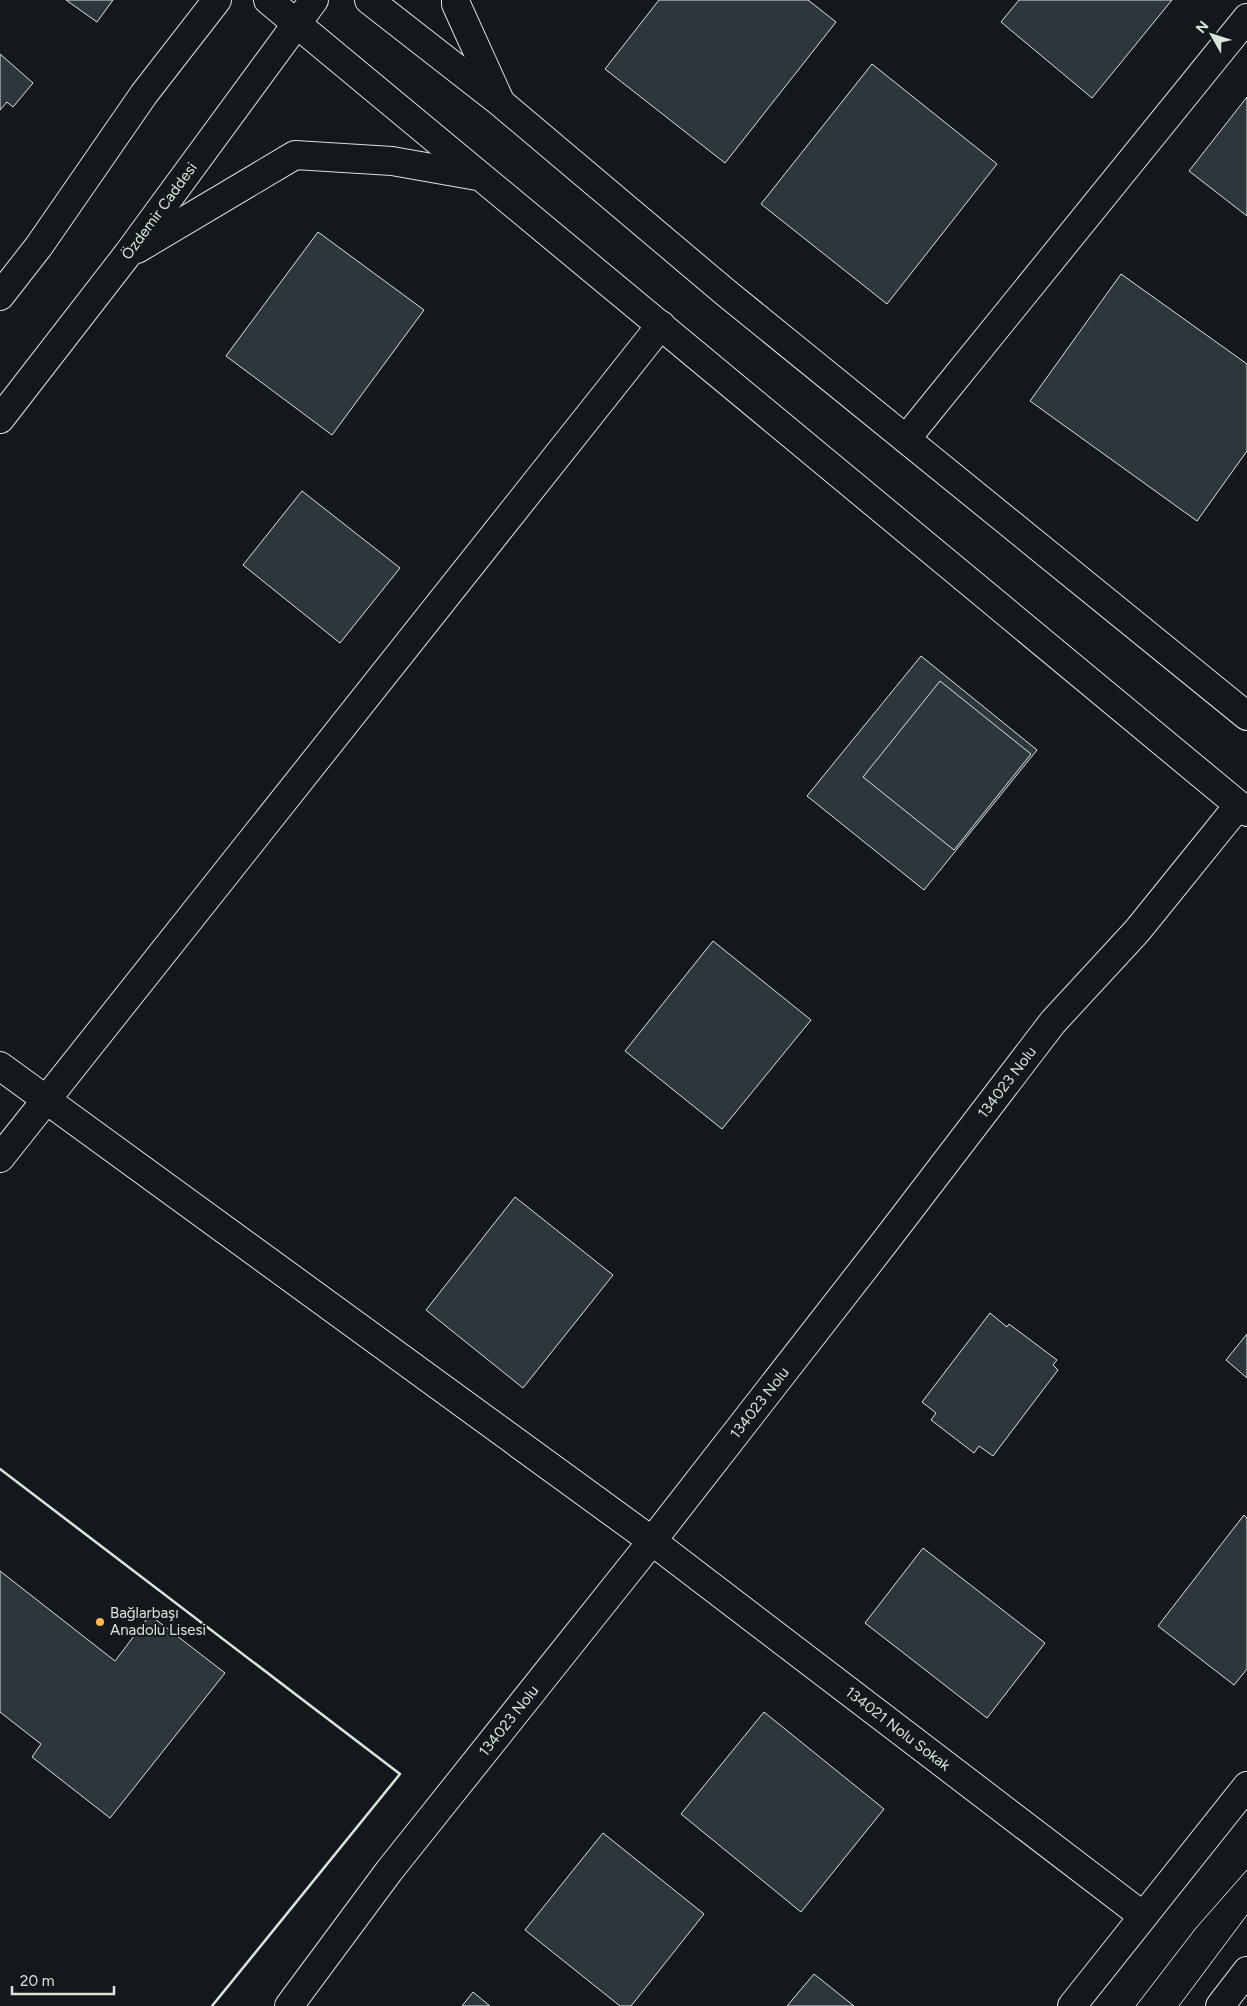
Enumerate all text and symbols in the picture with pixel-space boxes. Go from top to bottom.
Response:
north arrow [1187,10,1237,60]
text: N [1192,18,1212,37]
street label: Özdemir Caddesi [118,159,201,263]
street label: 134023 Nolu [974,1043,1040,1122]
street label: 134023 Nolu [726,1364,793,1442]
place label: Bağlarbaşı Anadolu Lisesi [110,1604,206,1639]
marker: Bağlarbaşı Anadolu Lisesi [94,1616,106,1628]
street label: 134023 Nolu [475,1682,542,1760]
street label: 134021 Nolu Sokak [842,1683,954,1775]
scale bar [12,1964,115,1996]
text: 20 m [20,1972,54,1990]

